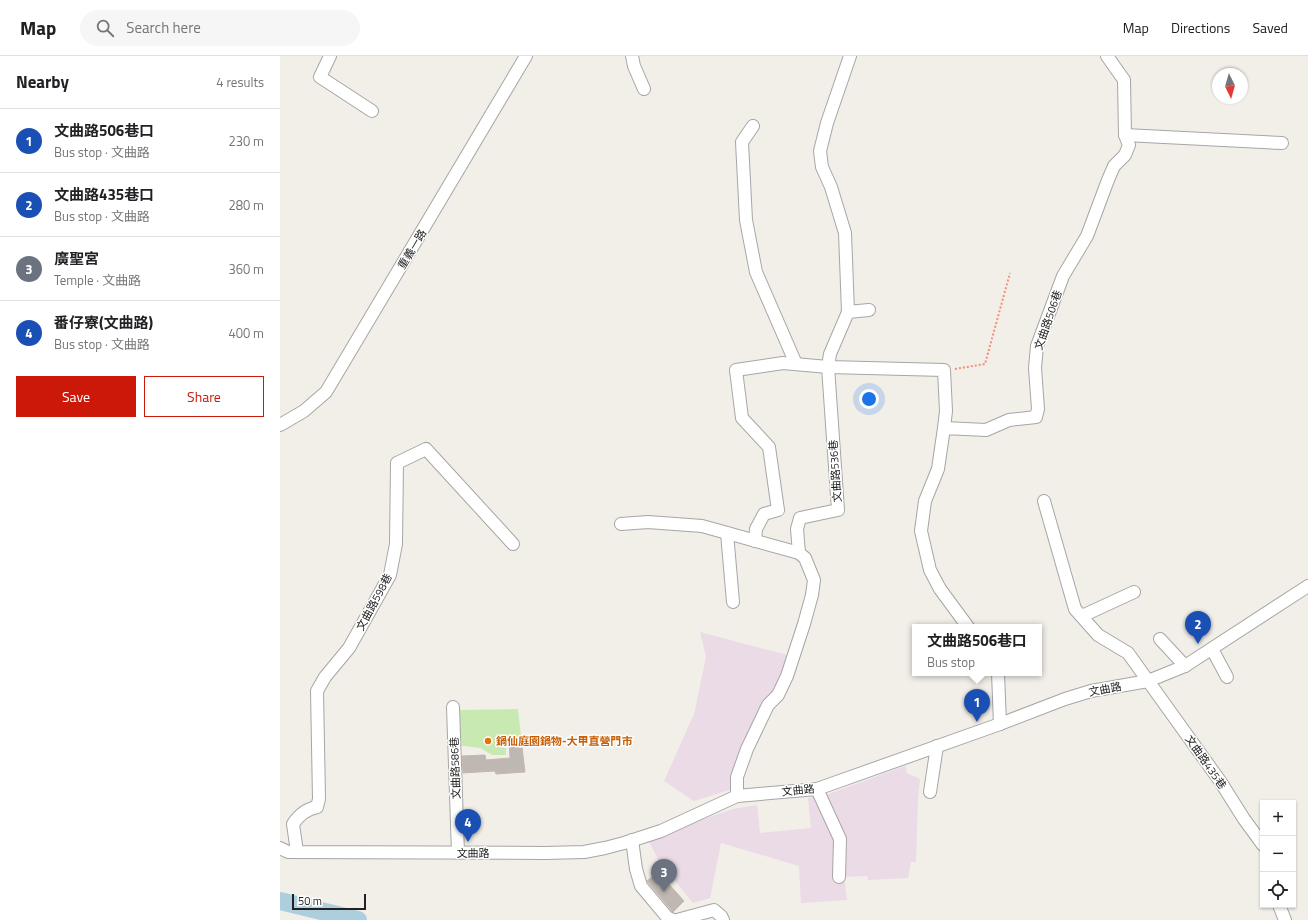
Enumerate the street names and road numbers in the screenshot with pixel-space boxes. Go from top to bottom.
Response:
street label: 重義一路 [394,226,430,272]
street label: 文曲路506巷 [1030,288,1066,352]
street label: 文曲路536巷 [825,439,845,503]
street label: 文曲路598巷 [352,571,396,633]
street label: 文曲路 [1087,678,1123,700]
street label: 文曲路435巷 [1182,732,1230,792]
street label: 文曲路586巷 [446,736,464,800]
street label: 文曲路 [781,780,815,800]
street label: 文曲路 [457,845,490,861]

